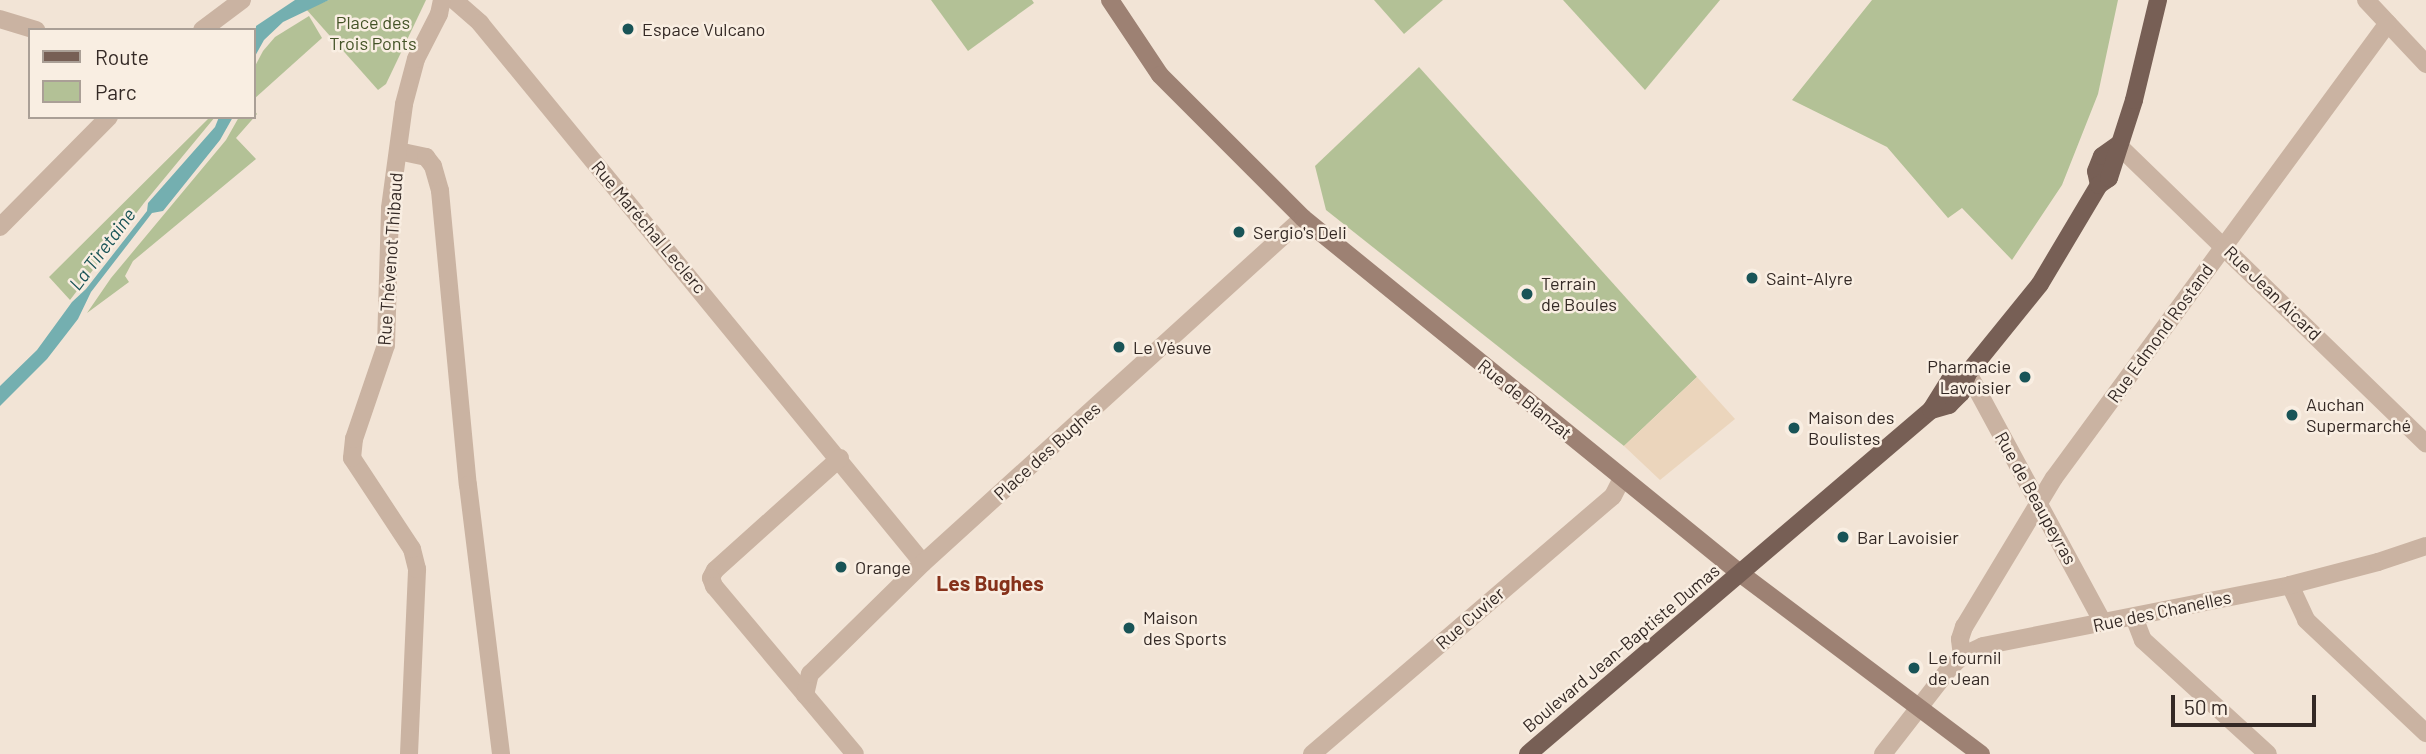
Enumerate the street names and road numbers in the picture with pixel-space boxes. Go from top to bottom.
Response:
street label: Rue Maréchal Leclerc [587,156,711,298]
street label: Rue Thévenot Thibaud [373,172,407,346]
street label: Rue Jean Aicard [2220,241,2326,345]
street label: Rue Edmond Rostand [2102,259,2218,407]
street label: Rue de Blanzat [1474,354,1576,444]
street label: Place des Bughes [989,397,1105,505]
street label: Rue de Beaupeyras [1991,428,2081,568]
street label: Boulevard Jean-Baptiste Dumas [1518,559,1724,737]
street label: Rue Cuvier [1431,582,1509,654]
street label: Rue des Chanelles [2091,586,2233,636]

